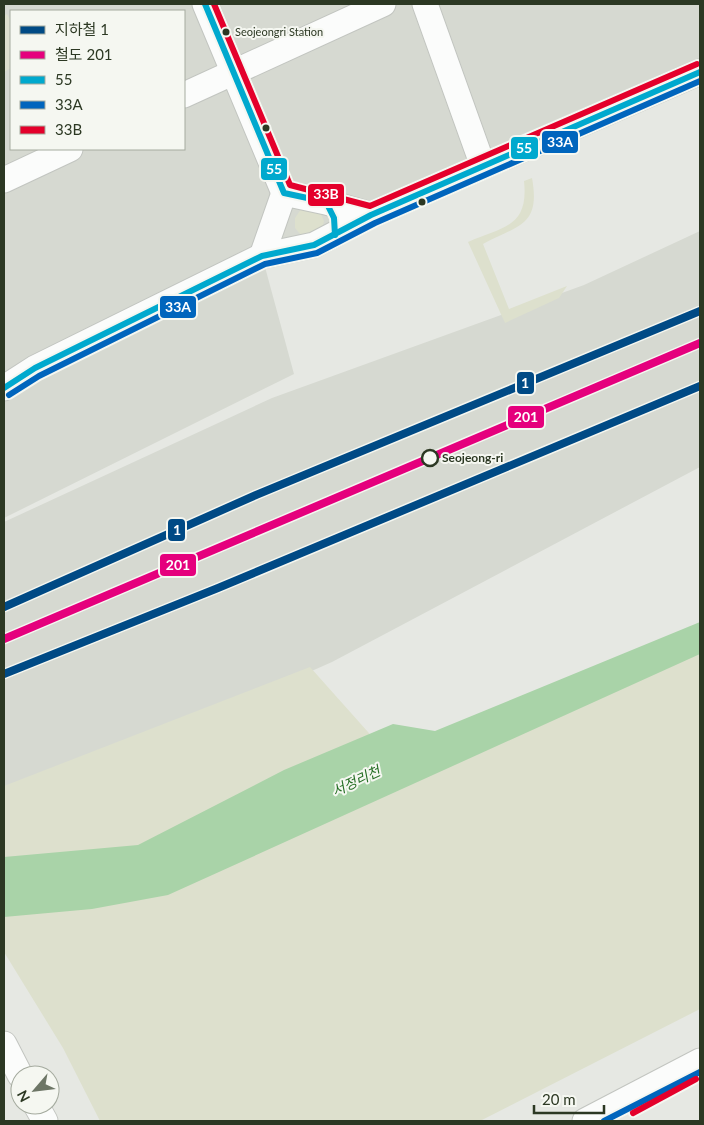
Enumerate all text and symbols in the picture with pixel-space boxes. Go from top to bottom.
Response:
legend [10,10,185,150]
text: 지하철 1 [55,20,109,38]
place label: Seojeongri Station [235,25,323,38]
marker: Seojeongri Station [221,27,231,37]
text: 철도 201 [55,45,113,63]
text: 55 [55,70,72,88]
text: 33A [55,95,83,113]
text: 33B [55,120,82,138]
unlabelled marker [261,123,271,133]
line badge: 33A [541,130,579,154]
text: 33A [547,133,573,150]
line badge: 55 [510,136,539,160]
text: 55 [516,139,532,156]
line badge: 55 [260,157,288,181]
text: 55 [266,160,282,177]
line badge: 33B [307,183,345,207]
text: 33B [313,185,339,202]
unlabelled marker [417,197,427,207]
line badge: 33A [159,295,197,319]
text: 33A [165,298,191,315]
line badge: 1 [516,371,535,395]
text: 1 [521,374,529,391]
line badge: 201 [507,405,545,429]
text: 201 [514,408,538,425]
marker: Seojeong-ri [421,449,439,467]
place label: Seojeong-ri [442,450,503,465]
line badge: 1 [167,518,186,542]
text: 1 [173,521,181,538]
line badge: 201 [159,553,197,577]
text: 201 [166,556,190,573]
water label: 서정리천 [329,761,384,799]
north arrow [10,1065,60,1115]
scale bar [534,1082,604,1114]
text: N [13,1088,33,1105]
text: 20 m [542,1090,576,1108]

